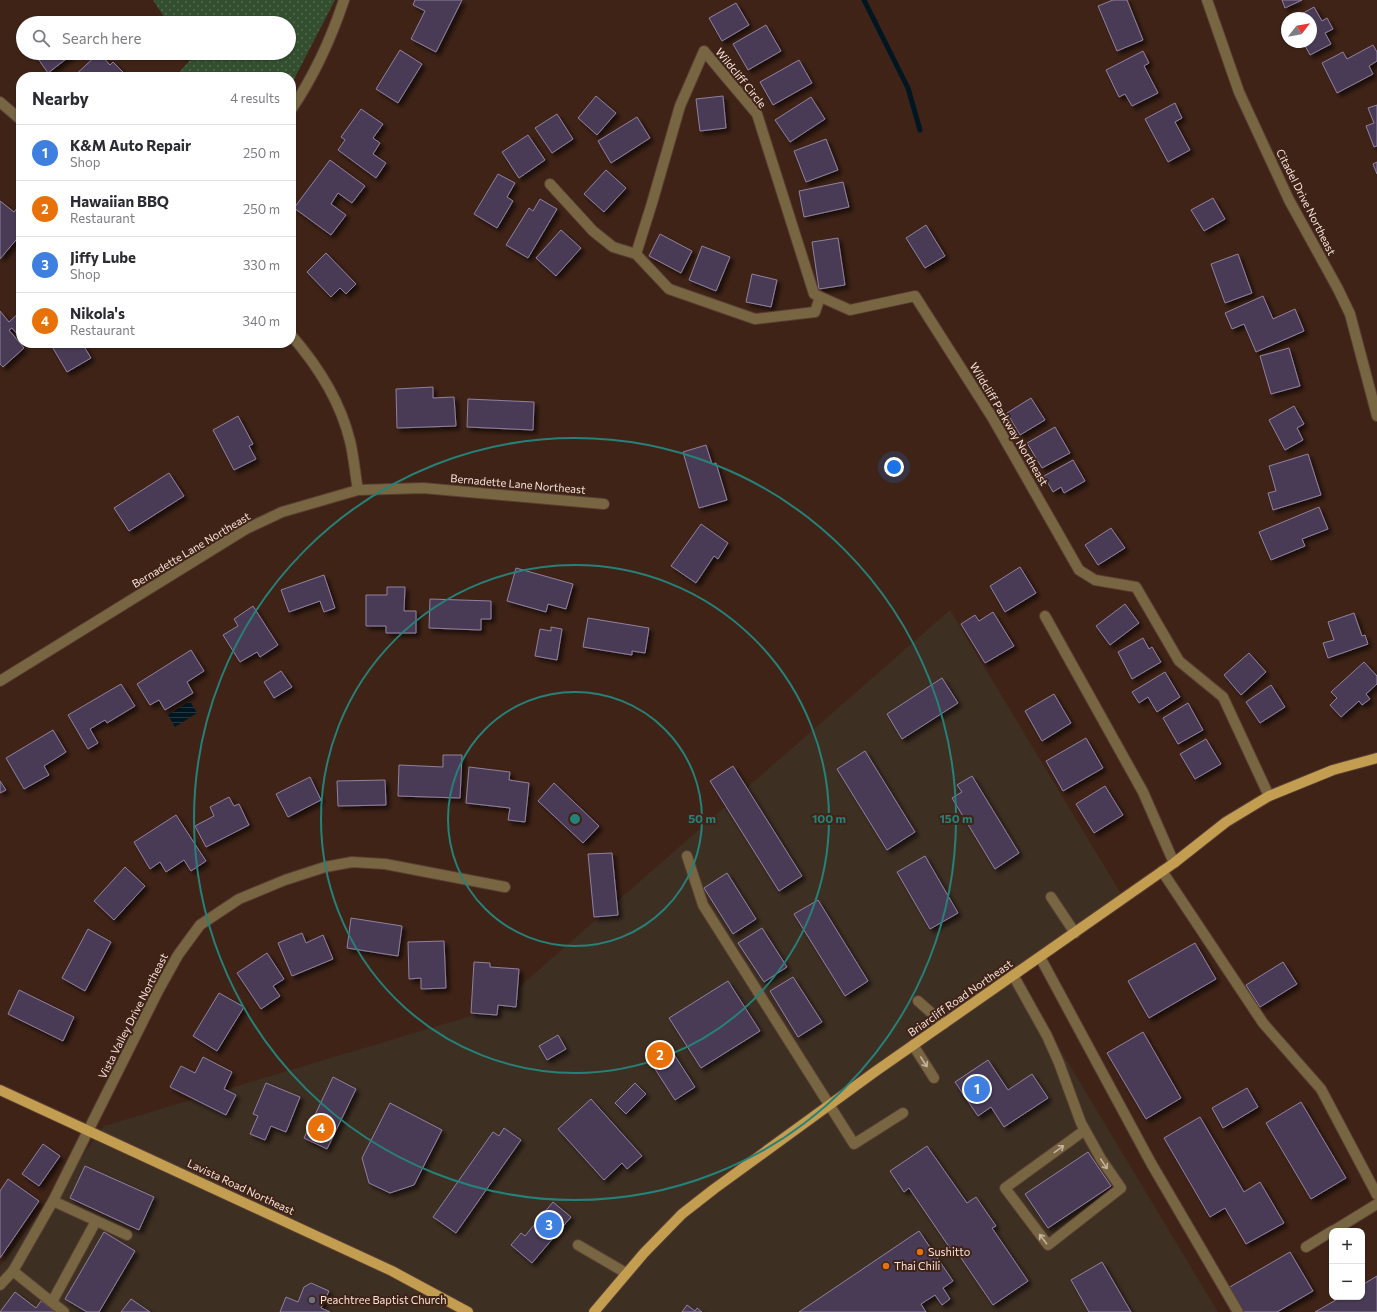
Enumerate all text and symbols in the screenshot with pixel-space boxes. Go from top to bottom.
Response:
north arrow [1281,12,1317,48]
search box [16,16,296,60]
icon: search [30,27,52,49]
text: Search here [62,29,141,47]
street label: Wildcliff Circle [713,45,770,110]
text: Nearby [32,88,89,109]
text: 4 results [230,90,280,106]
text: K&M Auto Repair [70,136,191,154]
text: 1 [42,145,48,161]
text: 250 m [243,145,280,161]
street label: Citadel Drive Northeast [1274,146,1339,257]
text: Shop [70,154,101,170]
text: Hawaiian BBQ [70,192,169,210]
text: 2 [41,201,49,217]
text: 250 m [243,201,280,217]
text: Restaurant [70,210,135,226]
text: Jiffy Lube [70,248,136,266]
text: 3 [41,257,49,273]
text: 330 m [243,257,280,273]
text: Shop [70,266,101,282]
text: Nikola's [70,304,125,322]
text: 4 [41,313,49,329]
text: 340 m [242,313,280,329]
text: Restaurant [70,322,135,338]
street label: Wildcliff Parkway Northeast [968,360,1052,488]
your location [884,457,904,477]
street label: Bernadette Lane Northeast [450,471,587,496]
street label: Bernadette Lane Northeast [129,509,253,590]
text: 50 m [688,811,716,825]
text: 100 m [812,811,846,825]
text: 150 m [939,811,973,825]
centre of rings [568,812,582,826]
street label: Vista Valley Drive Northeast [95,950,170,1081]
street label: Briarcliff Road Northeast [905,956,1015,1039]
pin: 2 [647,1040,673,1070]
one-way arrow [920,1056,928,1067]
pin: 1 [964,1074,990,1104]
pin: 4 [308,1113,334,1143]
one-way arrow [1053,1145,1064,1153]
street label: Lavista Road Northeast [186,1156,297,1217]
one-way arrow [1100,1158,1108,1169]
pin: 3 [536,1210,562,1240]
map controls [1329,1228,1365,1300]
button: + [1329,1228,1365,1264]
one-way arrow [1039,1233,1048,1244]
place label: Sushitto [928,1245,971,1258]
marker: Sushitto [915,1247,925,1257]
place label: Thai Chili [894,1259,941,1272]
marker: Thai Chili [881,1261,891,1271]
button: − [1329,1264,1365,1300]
place label: Peachtree Baptist Church [320,1293,447,1306]
marker: Peachtree Baptist Church [307,1295,317,1305]

